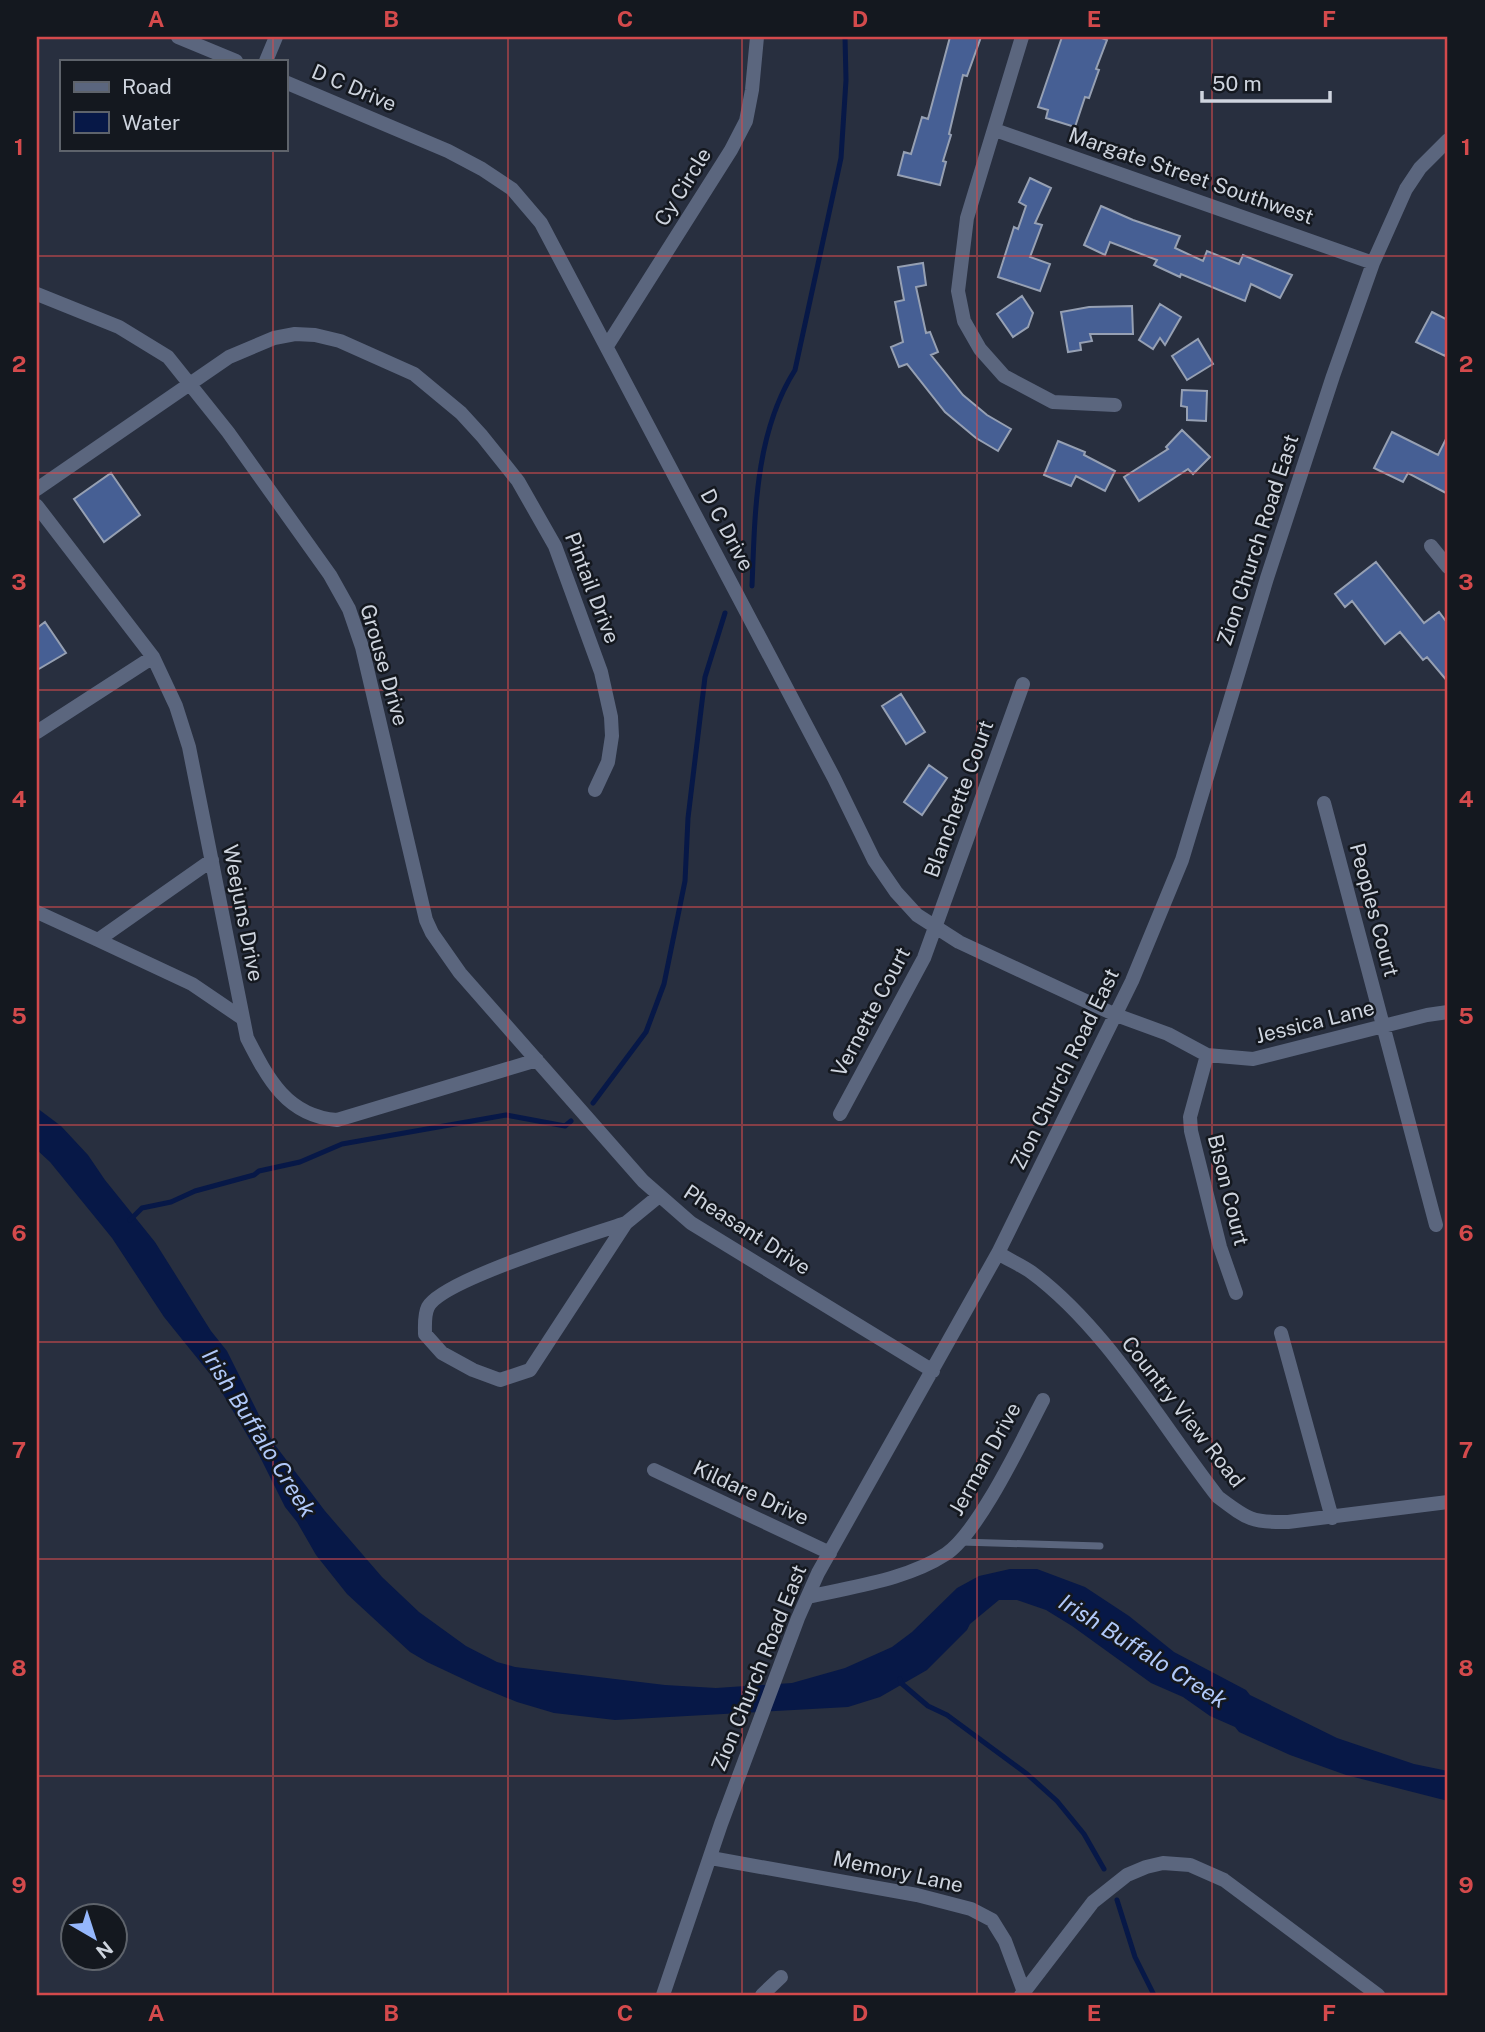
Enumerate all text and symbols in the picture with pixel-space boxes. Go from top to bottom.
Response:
text: A [148,5,165,32]
text: B [383,5,399,32]
text: C [617,5,633,32]
text: D [852,5,868,32]
text: E [1087,5,1101,32]
text: F [1322,5,1336,32]
street label: D C Drive [308,59,400,117]
legend [60,60,287,150]
scale bar [1202,60,1329,104]
text: 50 m [1212,71,1262,96]
text: Road [122,74,172,99]
text: Water [122,110,180,135]
street label: Margate Street Southwest [1065,122,1317,229]
text: 1 [14,133,24,160]
text: 1 [1461,133,1471,160]
street label: Cy Circle [649,143,716,230]
text: 2 [12,350,26,377]
text: 2 [1459,350,1473,377]
street label: Zion Church Road East [1212,431,1303,649]
street label: D C Drive [695,484,759,575]
street label: Pintail Drive [560,529,625,647]
text: 3 [11,568,27,595]
text: 3 [1458,568,1474,595]
street label: Grouse Drive [355,601,414,728]
street label: Blanchette Court [918,717,999,881]
text: 4 [11,785,27,812]
text: 4 [1458,785,1474,812]
street label: Peoples Court [1345,840,1404,979]
street label: Weejuns Drive [218,842,269,983]
street label: Vernette Court [826,943,915,1081]
street label: Zion Church Road East [1005,964,1124,1173]
street label: Jessica Lane [1253,995,1377,1048]
text: 5 [11,1002,27,1029]
text: 5 [1458,1002,1474,1029]
street label: Bison Court [1203,1132,1254,1248]
street label: Pheasant Drive [679,1179,815,1280]
text: 6 [11,1219,27,1246]
text: 6 [1458,1219,1474,1246]
street label: Country View Road [1117,1331,1250,1492]
water label: Irish Buffalo Creek [197,1344,322,1522]
street label: Jerman Drive [943,1398,1026,1520]
text: 7 [12,1436,26,1463]
text: 7 [1459,1436,1473,1463]
street label: Kildare Drive [689,1455,813,1530]
street label: Zion Church Road East [706,1561,811,1775]
water label: Irish Buffalo Creek [1054,1588,1233,1714]
text: 8 [11,1654,27,1681]
text: 8 [1458,1654,1474,1681]
street label: Memory Lane [831,1846,966,1898]
text: 9 [11,1871,27,1898]
text: 9 [1458,1871,1474,1898]
north arrow [60,1902,130,1972]
text: N [92,1937,117,1963]
text: A [148,1999,165,2026]
text: B [383,1999,399,2026]
text: C [617,1999,633,2026]
text: D [852,1999,868,2026]
text: E [1087,1999,1101,2026]
text: F [1322,1999,1336,2026]

